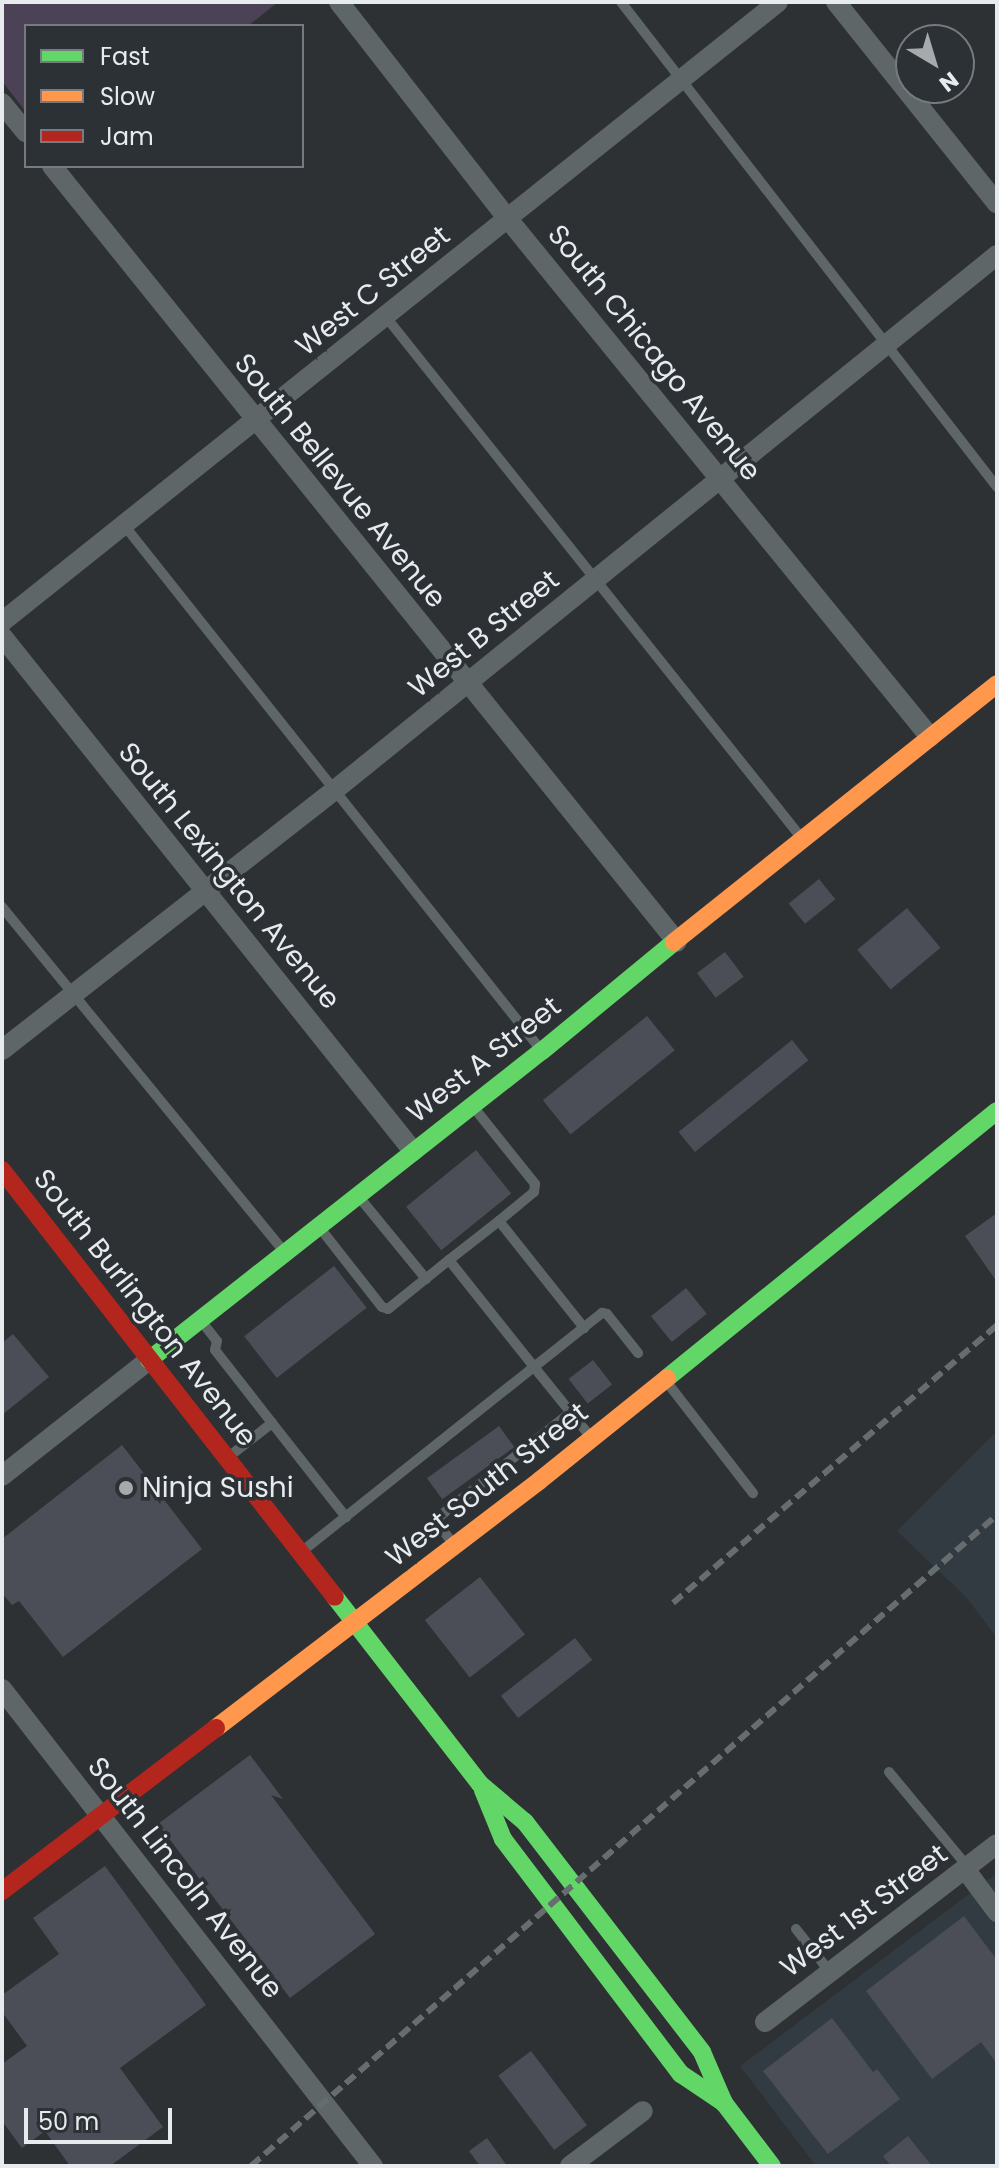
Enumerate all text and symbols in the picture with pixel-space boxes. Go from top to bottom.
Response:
legend [24,24,304,168]
north arrow [895,24,975,104]
text: Fast [100,40,150,73]
text: N [933,64,965,99]
text: Slow [100,80,155,113]
text: Jam [100,120,154,153]
street label: South Chicago Avenue [540,218,768,488]
street label: West C Street [289,219,457,363]
street label: South Bellevue Avenue [227,347,453,615]
street label: West B Street [402,563,566,705]
street label: South Lexington Avenue [111,736,347,1016]
street label: West A Street [401,990,567,1130]
street label: South Burlington Avenue [26,1163,264,1453]
street label: West South Street [379,1396,595,1574]
place label: Ninja Sushi [142,1471,294,1505]
marker: Ninja Sushi [117,1479,135,1497]
street label: South Lincoln Avenue [80,1751,290,2005]
street label: West 1st Street [774,1837,954,1985]
scale bar [28,2092,176,2142]
text: 50 m [38,2105,99,2138]

